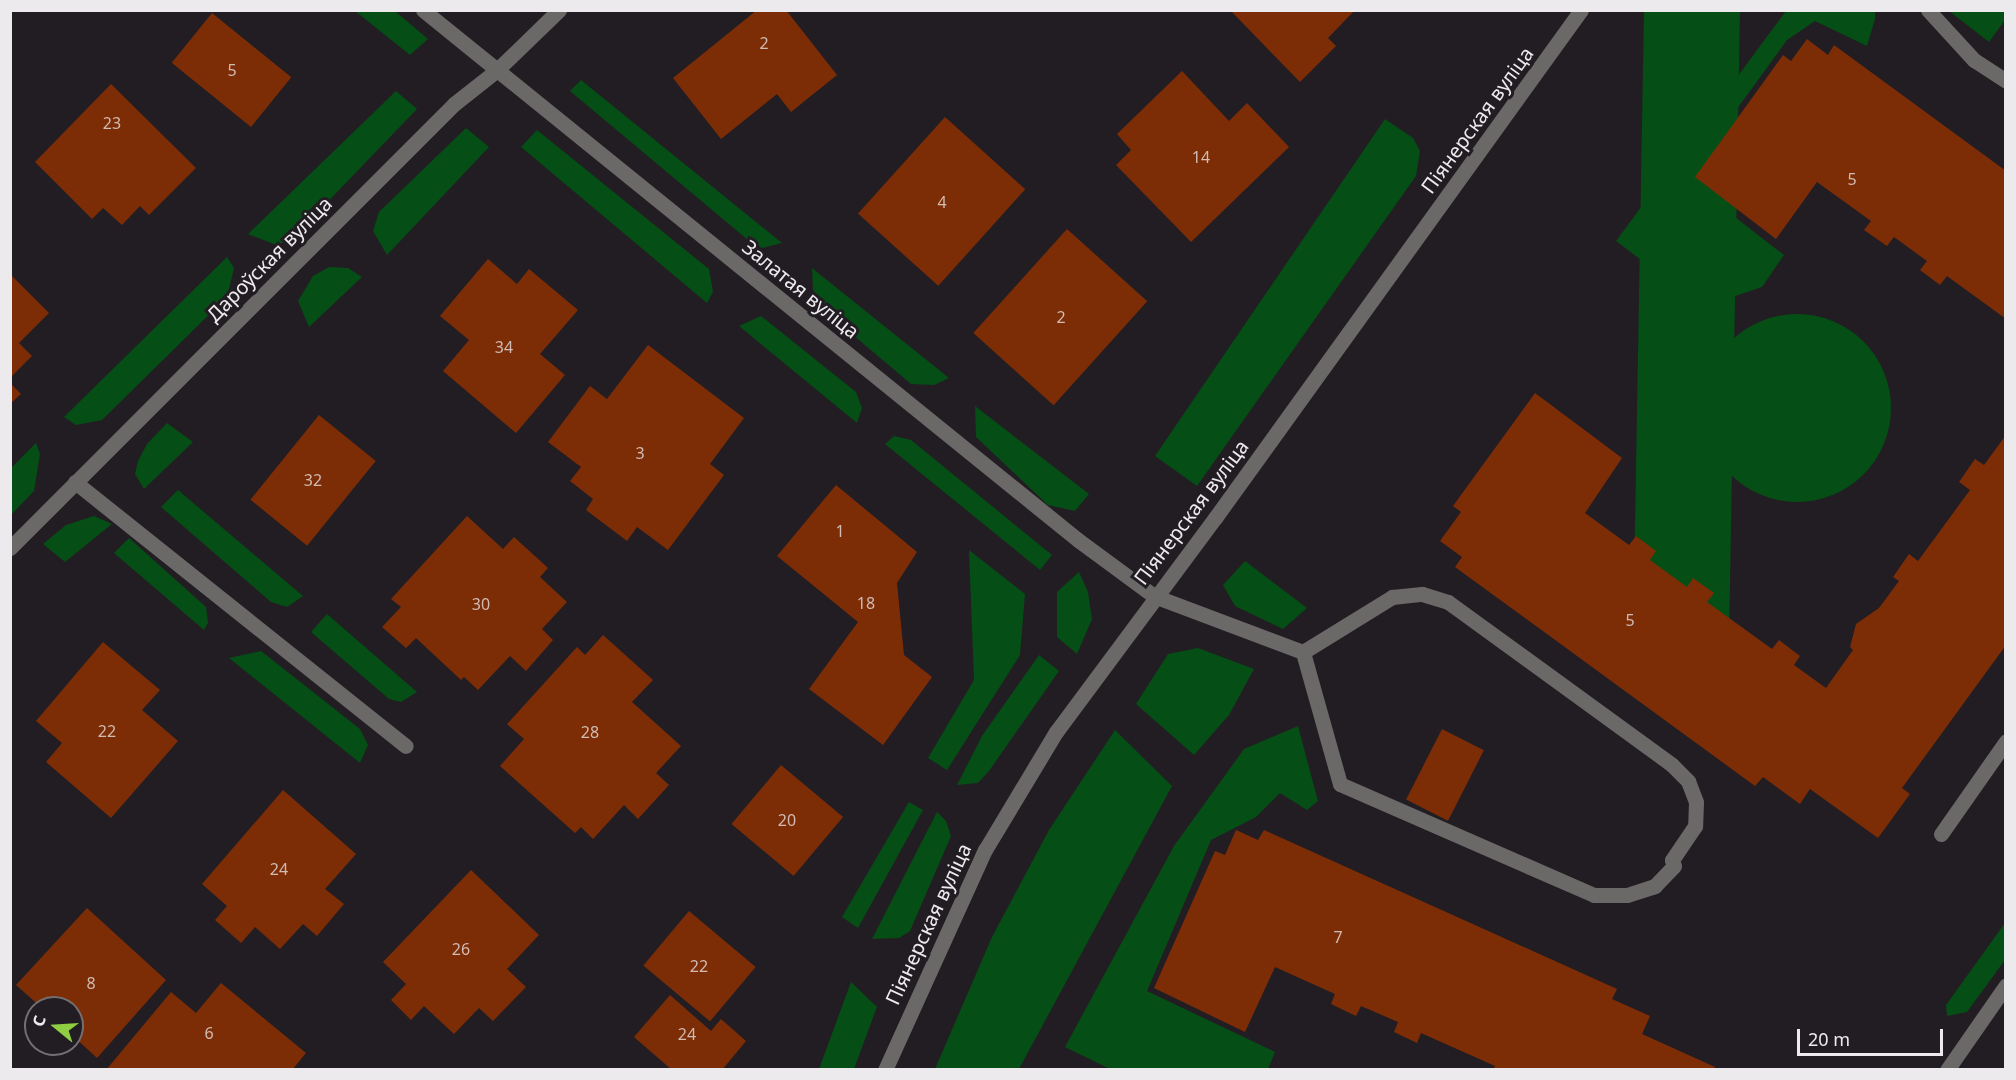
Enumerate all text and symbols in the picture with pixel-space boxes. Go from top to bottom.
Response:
house number: 2 [759,33,769,53]
street label: Піянерская вуліца [1416,42,1538,198]
house number: 5 [227,60,237,80]
house number: 23 [103,113,121,133]
house number: 14 [1192,147,1210,167]
house number: 5 [1847,169,1857,189]
street label: Дароўская вуліца [201,191,337,327]
house number: 4 [937,192,947,212]
street label: Залатая вуліца [738,235,864,343]
house number: 2 [1056,307,1066,327]
house number: 34 [495,337,513,357]
street label: Піянерская вуліца [1129,435,1253,589]
house number: 3 [635,443,645,463]
house number: 32 [304,470,322,490]
house number: 1 [835,521,845,541]
house number: 18 [857,593,875,613]
house number: 30 [472,594,490,614]
house number: 5 [1625,610,1635,630]
house number: 22 [98,721,116,741]
house number: 28 [581,722,599,742]
house number: 20 [778,810,796,830]
street label: Піянерская вуліца [880,839,976,1009]
house number: 24 [270,859,288,879]
house number: 7 [1333,927,1343,947]
house number: 26 [452,939,470,959]
house number: 22 [690,956,708,976]
house number: 8 [86,973,96,993]
north arrow [24,996,84,1056]
text: С [27,1013,51,1029]
scale bar [1800,1017,1946,1055]
house number: 6 [204,1023,214,1043]
house number: 24 [678,1024,696,1044]
text: 20 m [1808,1027,1850,1051]

